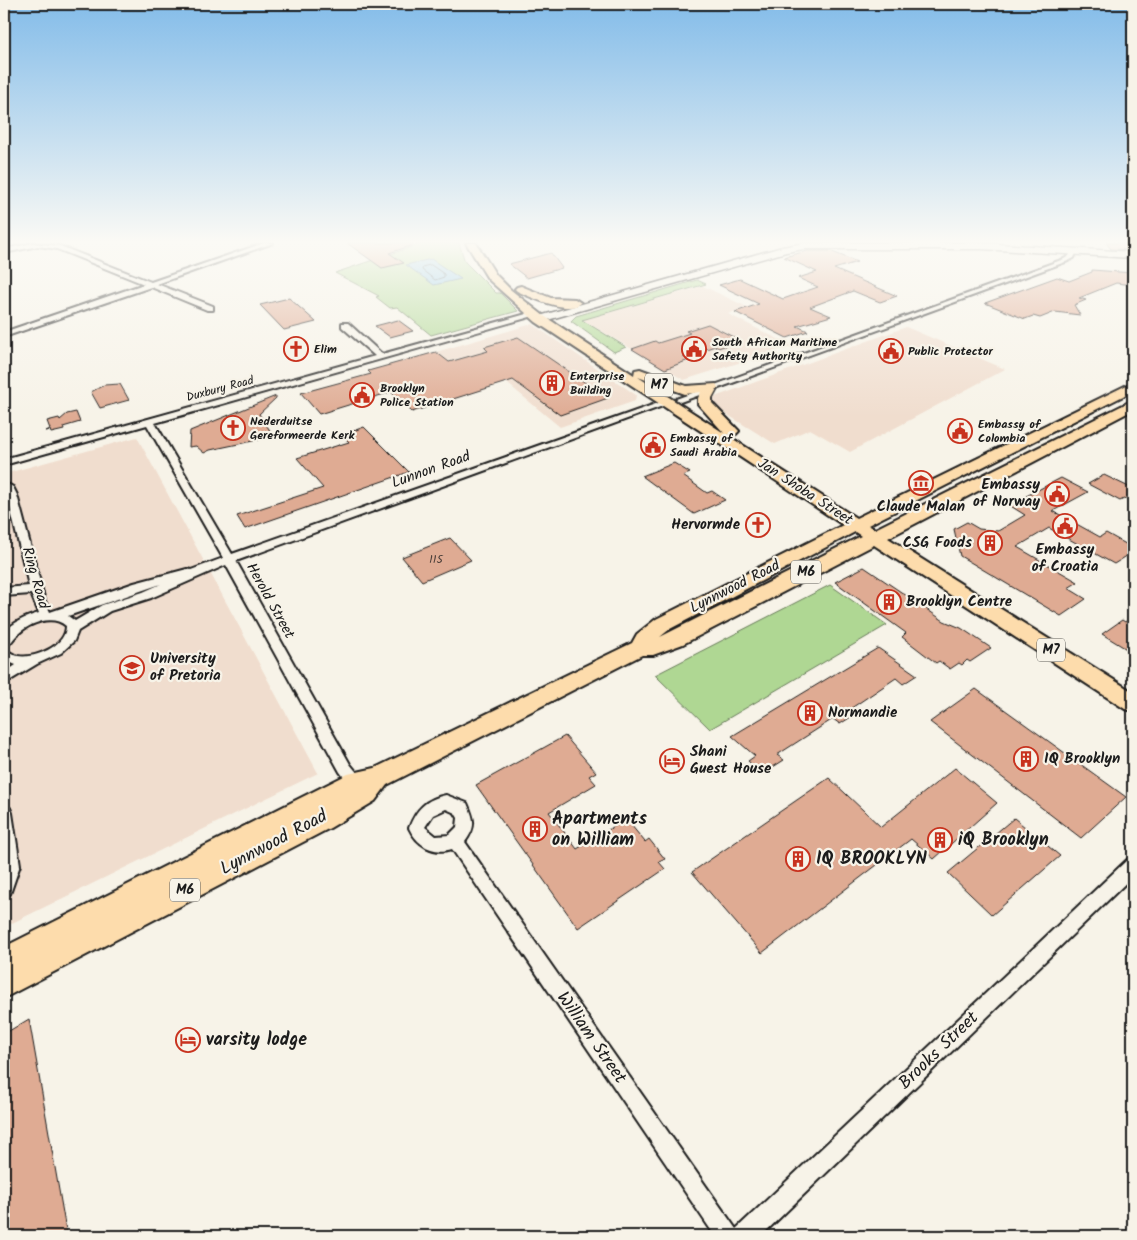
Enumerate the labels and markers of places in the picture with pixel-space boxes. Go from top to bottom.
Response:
place label: South African Maritime Safety Authority [712,333,837,366]
church icon: Elim [283,336,309,362]
public building icon: South African Maritime Safety Authority [681,336,707,362]
public building icon: Public Protector [878,338,904,364]
place label: Elim [314,340,337,359]
place label: Public Protector [908,342,993,361]
place label: Enterprise Building [570,367,624,400]
building icon: Enterprise Building [539,370,565,396]
place label: Brooklyn Police Station [380,379,454,412]
public building icon: Brooklyn Police Station [349,382,375,408]
place label: Nederduitse Gereformeerde Kerk [250,412,356,445]
church icon: Nederduitse Gereformeerde Kerk [220,415,246,441]
place label: Embassy of Colombia [978,415,1042,448]
public building icon: Embassy of Colombia [947,418,973,444]
place label: Embassy of Saudi Arabia [670,429,737,462]
public building icon: Embassy of Saudi Arabia [640,432,666,458]
museum icon: Claude Malan [908,470,934,496]
place label: Embassy of Norway [973,473,1040,514]
public building icon: Embassy of Norway [1044,481,1070,507]
place label: Claude Malan [877,495,965,519]
church icon: Hervormde [745,512,771,538]
place label: Hervormde [671,513,741,537]
public building icon: Embassy of Croatia [1052,513,1078,539]
building icon: CSG Foods [977,530,1003,556]
place label: CSG Foods [903,531,972,555]
place label: Embassy of Croatia [1032,538,1099,579]
building icon: Brooklyn Centre [876,589,902,615]
place label: Brooklyn Centre [906,590,1013,614]
place label: University of Pretoria [150,647,221,688]
school or university icon: University of Pretoria [119,655,145,681]
building icon: Normandie [797,700,823,726]
place label: Normandie [828,701,898,725]
place label: Shani Guest House [690,740,772,781]
building icon: IQ Brooklyn [1013,746,1039,772]
place label: IQ Brooklyn [1044,747,1120,771]
hotel icon: Shani Guest House [659,748,685,774]
place label: Apartments on William [552,805,647,855]
building icon: Apartments on William [522,816,548,842]
place label: iQ Brooklyn [958,826,1049,855]
building icon: iQ Brooklyn [927,827,953,853]
place label: IQ BROOKLYN [816,845,927,874]
building icon: IQ BROOKLYN [785,846,811,872]
place label: varsity lodge [206,1026,307,1055]
hotel icon: varsity lodge [175,1027,201,1053]

